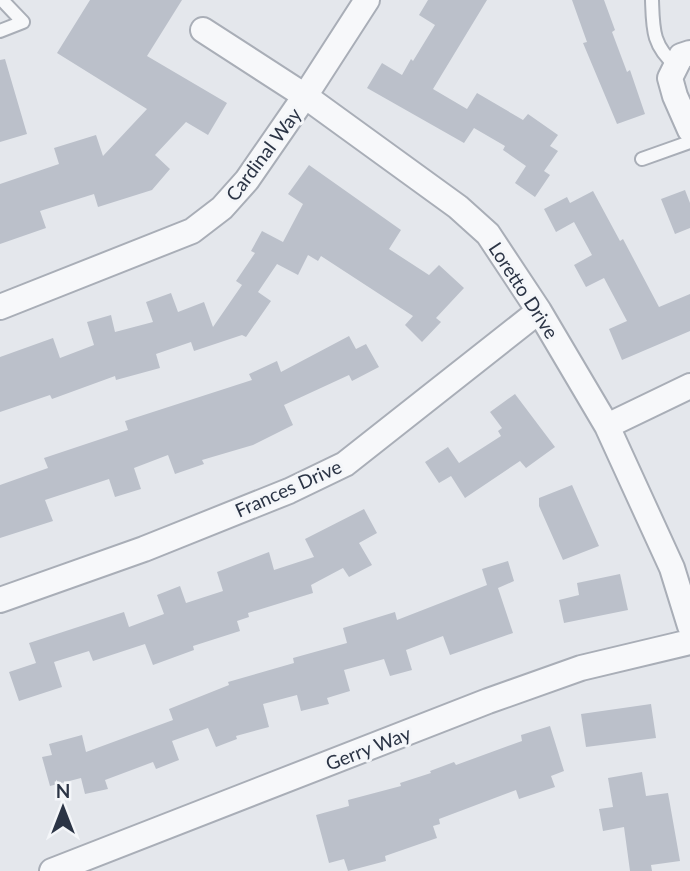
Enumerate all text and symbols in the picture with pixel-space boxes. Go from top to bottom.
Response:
street label: Cardinal Way [221,103,306,205]
street label: Loretto Drive [484,238,564,342]
street label: Frances Drive [231,454,345,522]
street label: Gerry Way [322,721,414,775]
north arrow [28,773,98,843]
text: N [56,779,70,802]

